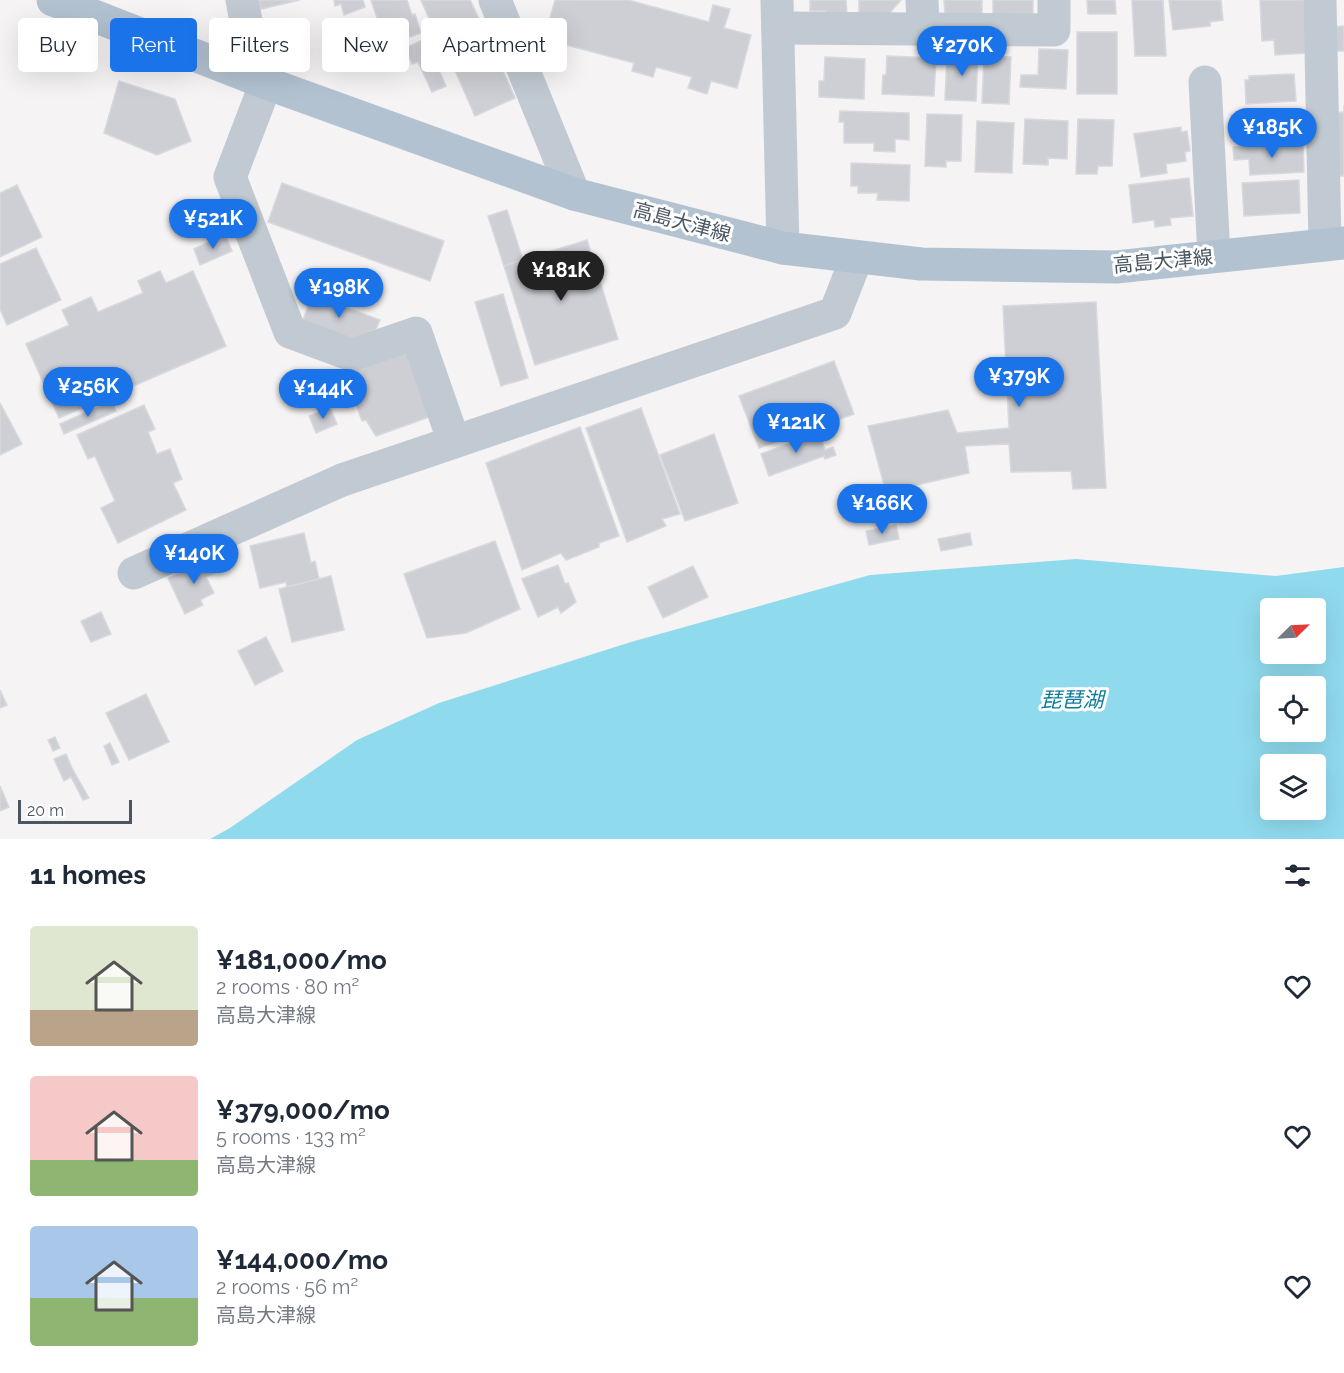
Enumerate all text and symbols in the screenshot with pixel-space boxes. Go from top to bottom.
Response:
chip: Buy [18,18,98,72]
chip: Rent [110,18,197,72]
chip: Filters [209,18,310,72]
chip: New [322,18,409,72]
chip: Apartment [421,18,567,72]
pin: ¥270K [920,26,1004,77]
text: ¥270K [931,33,993,57]
pin: ¥185K [1230,108,1314,159]
text: ¥185K [1242,115,1302,139]
street label: 高島大津線 [631,197,733,247]
pin: ¥521K [171,199,255,250]
text: ¥521K [183,206,243,230]
street label: 高島大津線 [1112,245,1214,277]
pin: ¥181K [519,251,603,302]
text: ¥181K [531,258,591,282]
pin: ¥198K [297,268,381,319]
text: ¥198K [308,275,370,299]
pin: ¥379K [977,357,1061,408]
text: ¥379K [988,364,1050,388]
pin: ¥256K [46,367,130,418]
pin: ¥144K [281,369,365,420]
text: ¥256K [57,374,119,398]
text: ¥144K [293,376,353,400]
pin: ¥121K [754,403,838,454]
text: ¥121K [767,410,825,434]
pin: ¥166K [840,484,924,535]
text: ¥166K [851,491,913,515]
pin: ¥140K [152,534,236,585]
text: ¥140K [163,541,225,565]
north arrow [1260,598,1326,664]
map controls [1260,598,1326,820]
button: locate [1260,676,1326,742]
water label: 琵琶湖 [1041,687,1106,712]
button: layers [1260,754,1326,820]
scale bar [18,797,132,824]
text: 20 m [27,801,64,820]
icon: filters [1281,859,1314,892]
text: 11 homes [30,860,146,890]
text: ¥181,000/mo [216,945,387,975]
icon: home [78,950,150,1022]
icon: heart [1281,970,1314,1003]
text: 2 rooms · 80 m² [216,975,359,999]
text: 高島大津線 [216,1003,316,1027]
text: ¥379,000/mo [216,1095,390,1125]
icon: home [78,1100,150,1172]
icon: heart [1281,1120,1314,1153]
text: 5 rooms · 133 m² [216,1125,366,1149]
text: 高島大津線 [216,1153,316,1177]
text: ¥144,000/mo [216,1245,388,1275]
icon: home [78,1250,150,1322]
icon: heart [1281,1270,1314,1303]
text: 2 rooms · 56 m² [216,1275,358,1299]
text: 高島大津線 [216,1303,316,1327]

